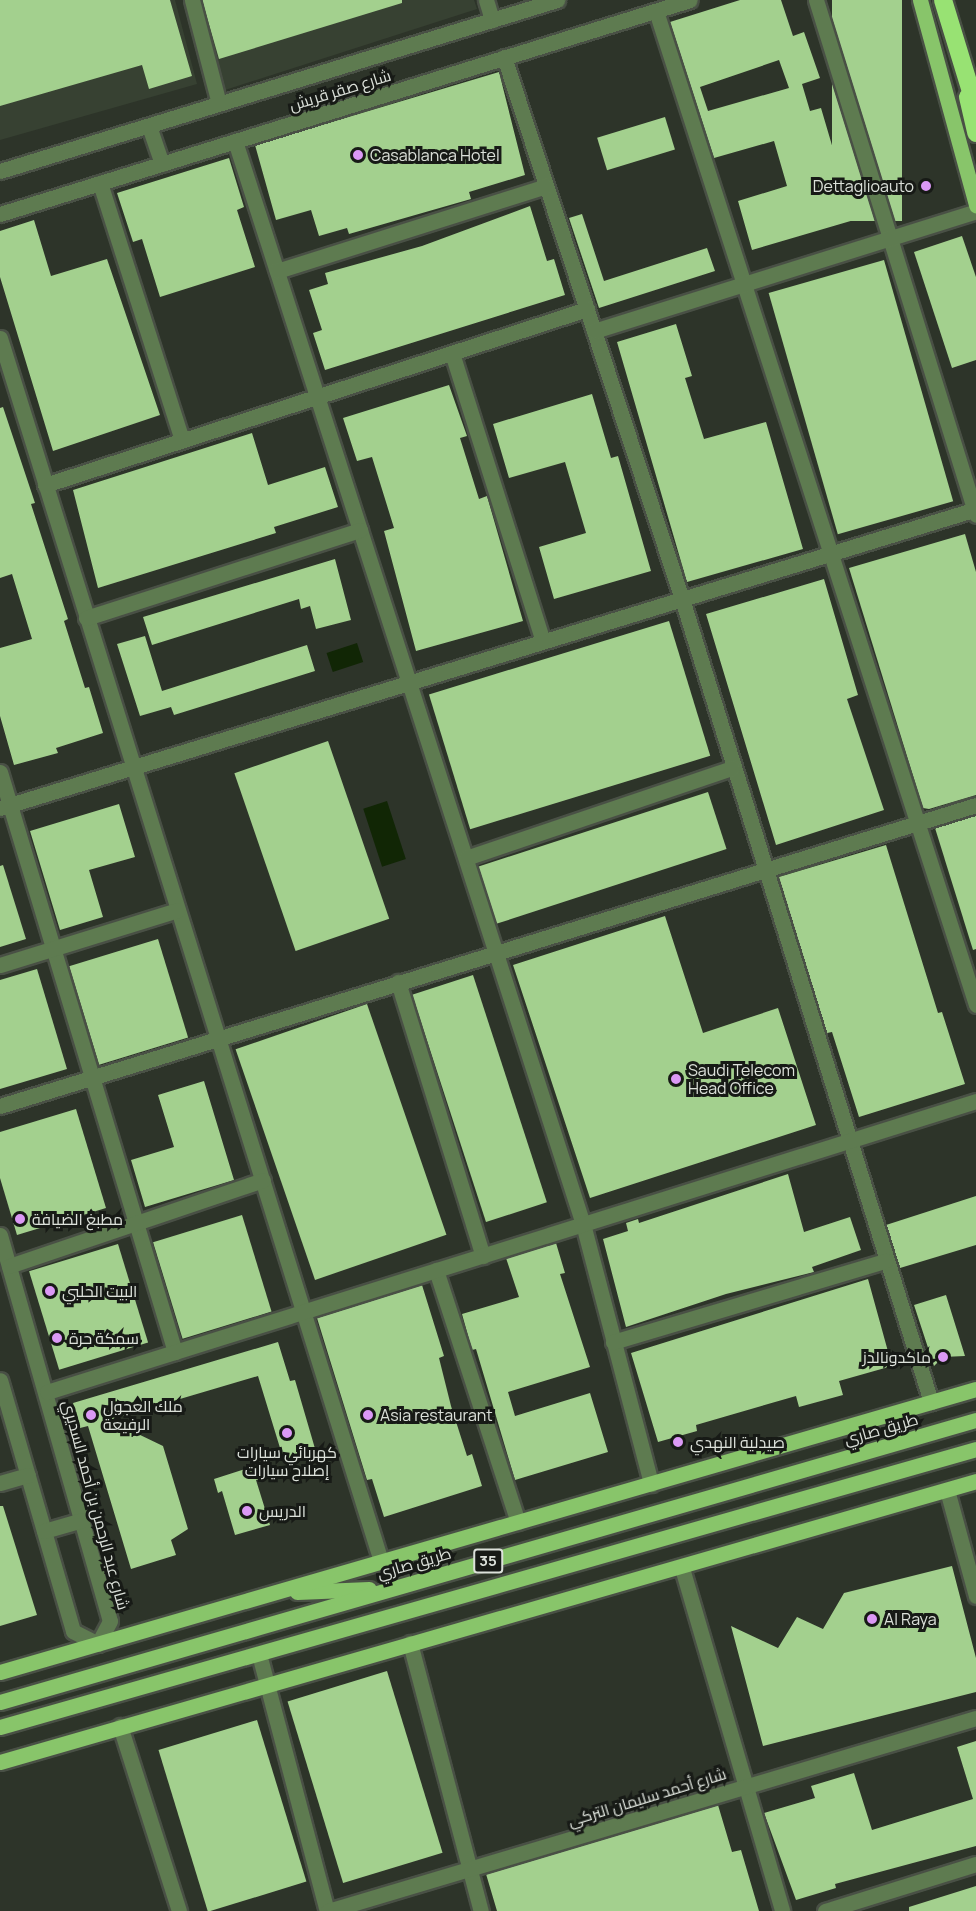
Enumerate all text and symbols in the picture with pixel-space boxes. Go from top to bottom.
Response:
street label: شارع صقر قريش [287,65,393,115]
place label: Casablanca Hotel [370,145,500,165]
marker: Casablanca Hotel [351,148,365,162]
place label: Dettaglioauto [813,176,914,196]
marker: Dettaglioauto [919,179,933,193]
place label: Saudi Telecom Head Office [688,1060,795,1098]
marker: Saudi Telecom Head Office [669,1072,683,1086]
place label: مطبغ الضيافة [32,1209,123,1229]
marker: مطبغ الضيافة [13,1212,27,1226]
place label: البيت الحلبي [62,1281,137,1301]
marker: البيت الحلبي [43,1284,57,1298]
place label: سمكة حرة [69,1328,139,1348]
marker: سمكة حرة [50,1331,64,1345]
place label: ماكدونالدز [863,1347,931,1367]
marker: ماكدونالدز [936,1350,950,1364]
place label: ملك العجول الرفيعة [103,1396,183,1434]
street label: شارع عبد الرحمن بن أحمد السديري [59,1398,133,1612]
place label: Asia restaurant [380,1405,493,1425]
marker: ملك العجول الرفيعة [84,1408,98,1422]
marker: Asia restaurant [361,1408,375,1422]
street label: طريق صاري [842,1409,920,1449]
marker: كهربائي سيارات إصلاح سيارات [280,1426,294,1440]
place label: صيدلية النهدي [690,1432,785,1452]
marker: صيدلية النهدي [671,1435,685,1449]
place label: كهربائي سيارات إصلاح سيارات [237,1442,337,1480]
place label: الدريس [259,1501,306,1521]
marker: الدريس [240,1504,254,1518]
street label: طريق صاري [375,1543,453,1583]
road number: 35 [473,1549,503,1573]
place label: Al Raya [884,1609,937,1629]
marker: Al Raya [865,1612,879,1626]
street label: شارع أحمد سليمان التركي [566,1764,728,1830]

